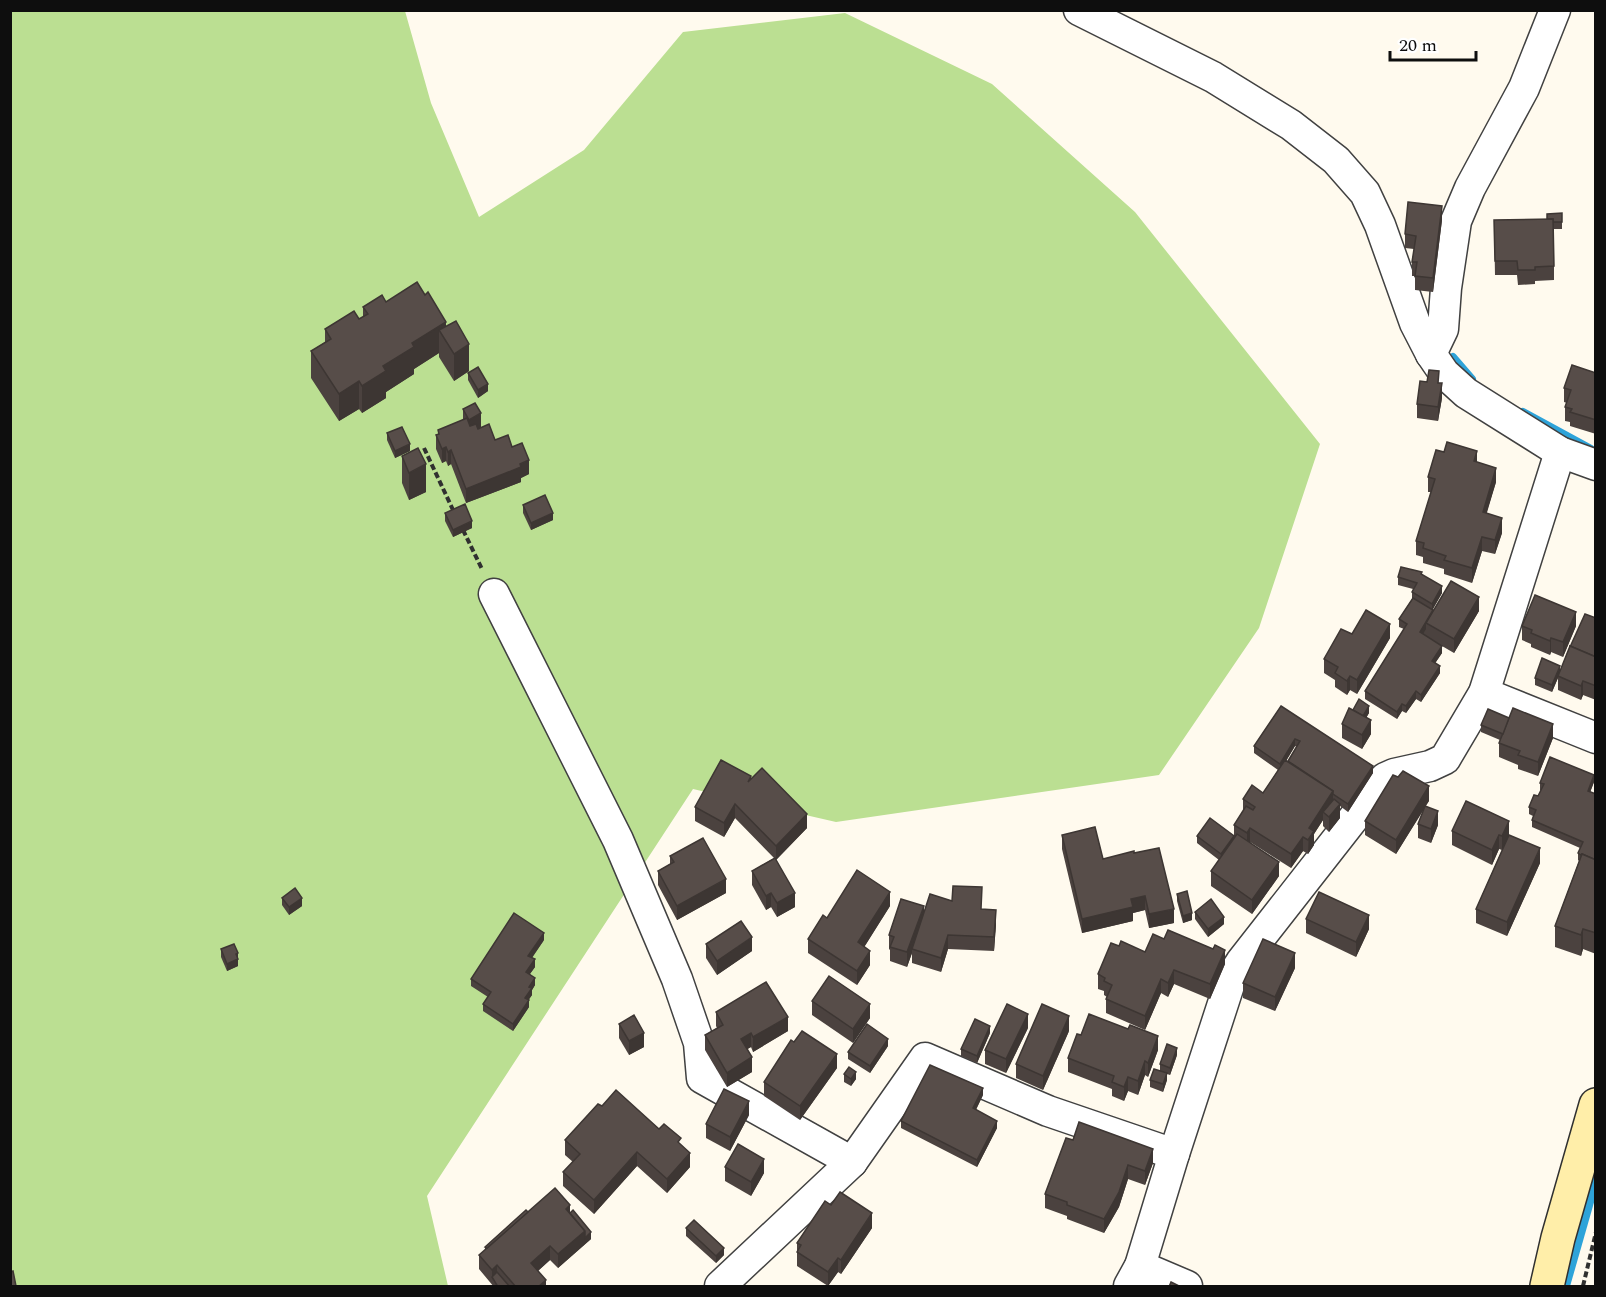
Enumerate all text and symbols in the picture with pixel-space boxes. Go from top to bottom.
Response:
scale bar [1390,24,1476,62]
text: 20 m [1399,32,1437,59]

